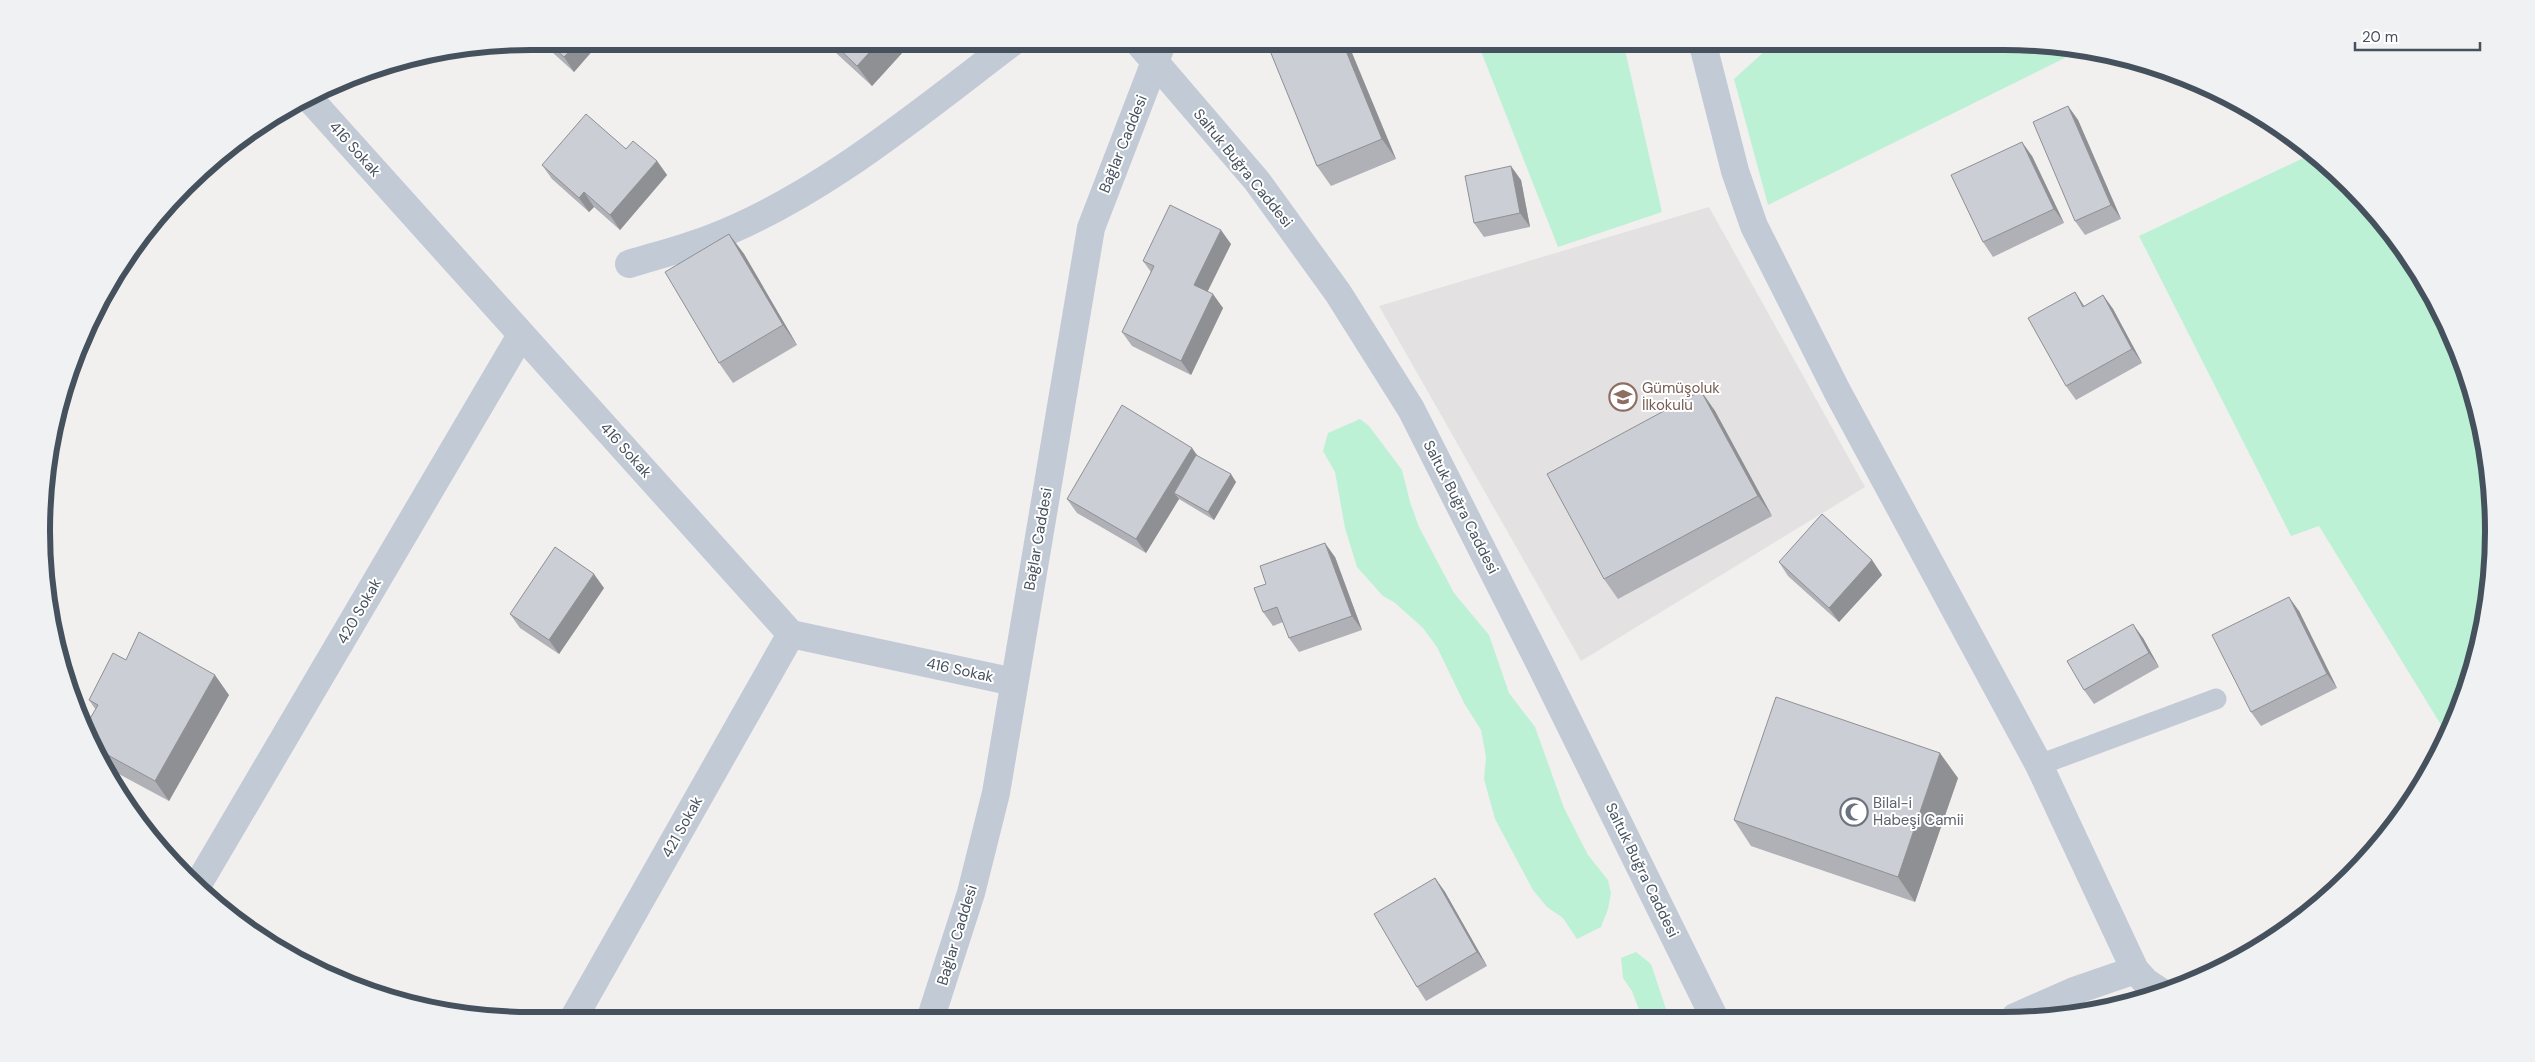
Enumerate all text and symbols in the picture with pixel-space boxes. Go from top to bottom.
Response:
scale bar [2355,20,2480,52]
text: 20 m [2362,27,2398,47]
street label: Bağlar Caddesi [1094,92,1152,196]
street label: Saltuk Buğra Caddesi [1189,104,1297,232]
street label: 416 Sokak [325,117,385,181]
place label: Gümüşoluk İlkokulu [1642,378,1720,415]
school or university icon: Gümüşoluk İlkokulu [1608,382,1638,412]
street label: 416 Sokak [596,418,656,482]
street label: Saltuk Buğra Caddesi [1419,437,1503,577]
street label: Bağlar Caddesi [1019,486,1057,592]
street label: 420 Sokak [332,574,386,647]
street label: 416 Sokak [925,653,996,687]
street label: 421 Sokak [657,792,707,861]
place label: Bilal-i Habeşi Camii [1873,793,1964,830]
mosque icon: Bilal-i Habeşi Camii [1839,797,1869,827]
street label: Saltuk Buğra Caddesi [1601,799,1683,941]
street label: Bağlar Caddesi [932,882,982,988]

